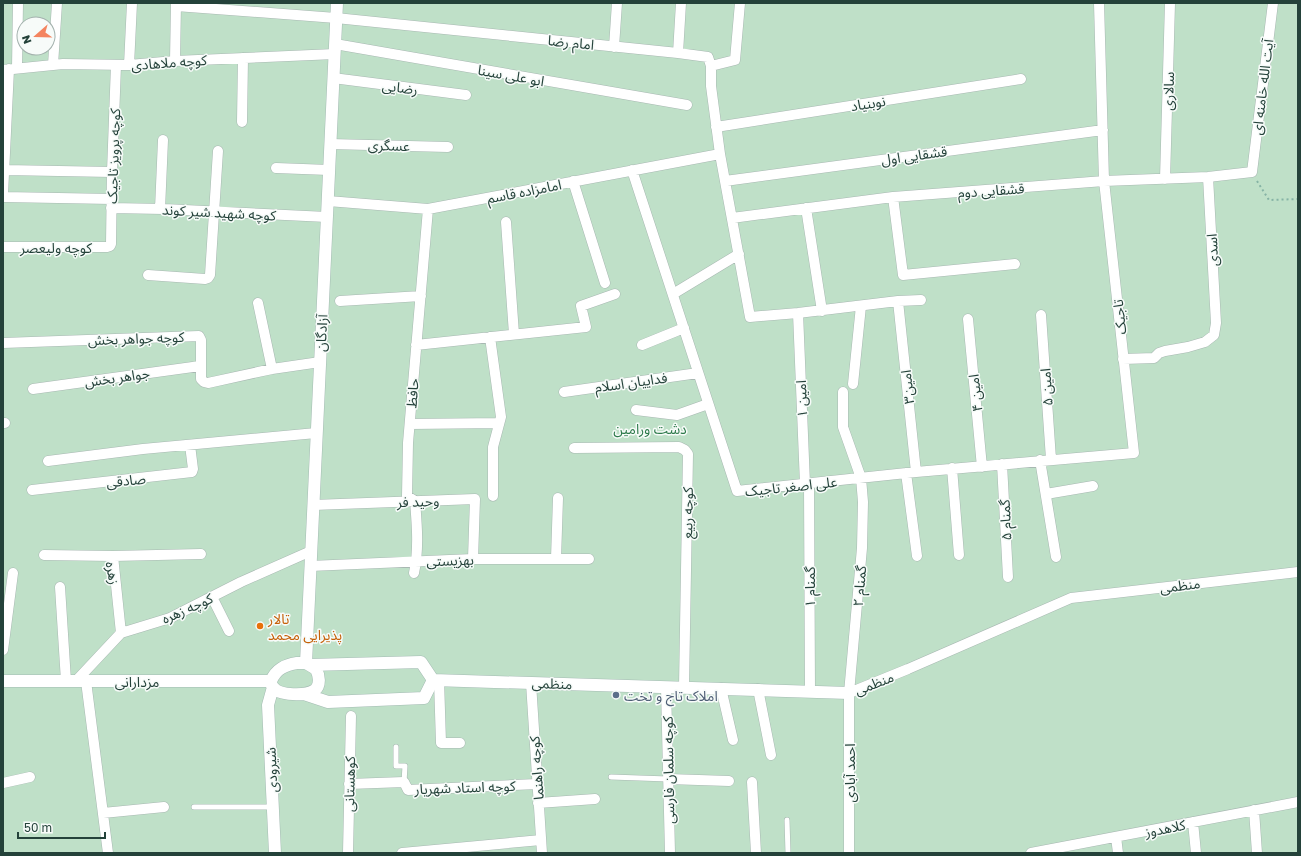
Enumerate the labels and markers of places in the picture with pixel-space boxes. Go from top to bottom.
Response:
place label: تالار پذیرایی محمد [267,610,342,645]
marker: تالار پذیرایی محمد [255,621,265,631]
place label: املاک تاج و تخت [624,687,718,707]
marker: املاک تاج و تخت [611,690,621,700]

